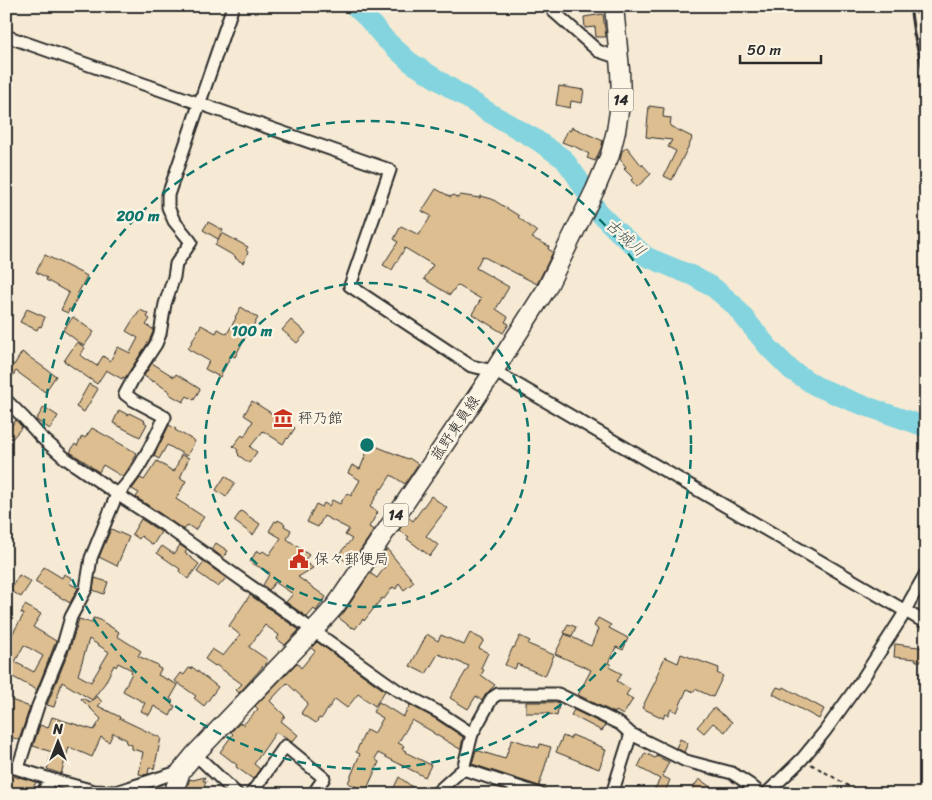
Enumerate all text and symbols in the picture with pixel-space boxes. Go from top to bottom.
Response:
scale bar [740,32,821,64]
text: 50 m [747,37,782,63]
road number: 14 [608,88,634,112]
text: 200 m [115,203,160,229]
water label: 古城川 [598,211,653,264]
text: 100 m [232,318,273,344]
street label: 菰野東員線 [423,390,487,466]
place label: 秤乃館 [298,405,343,431]
museum icon: 秤乃館 [272,407,294,429]
centre of rings [358,436,376,454]
road number: 14 [384,504,408,526]
place label: 保々郵便局 [314,546,389,572]
public building icon: 保々郵便局 [288,548,310,570]
text: N [52,717,63,742]
north arrow [32,718,82,768]

